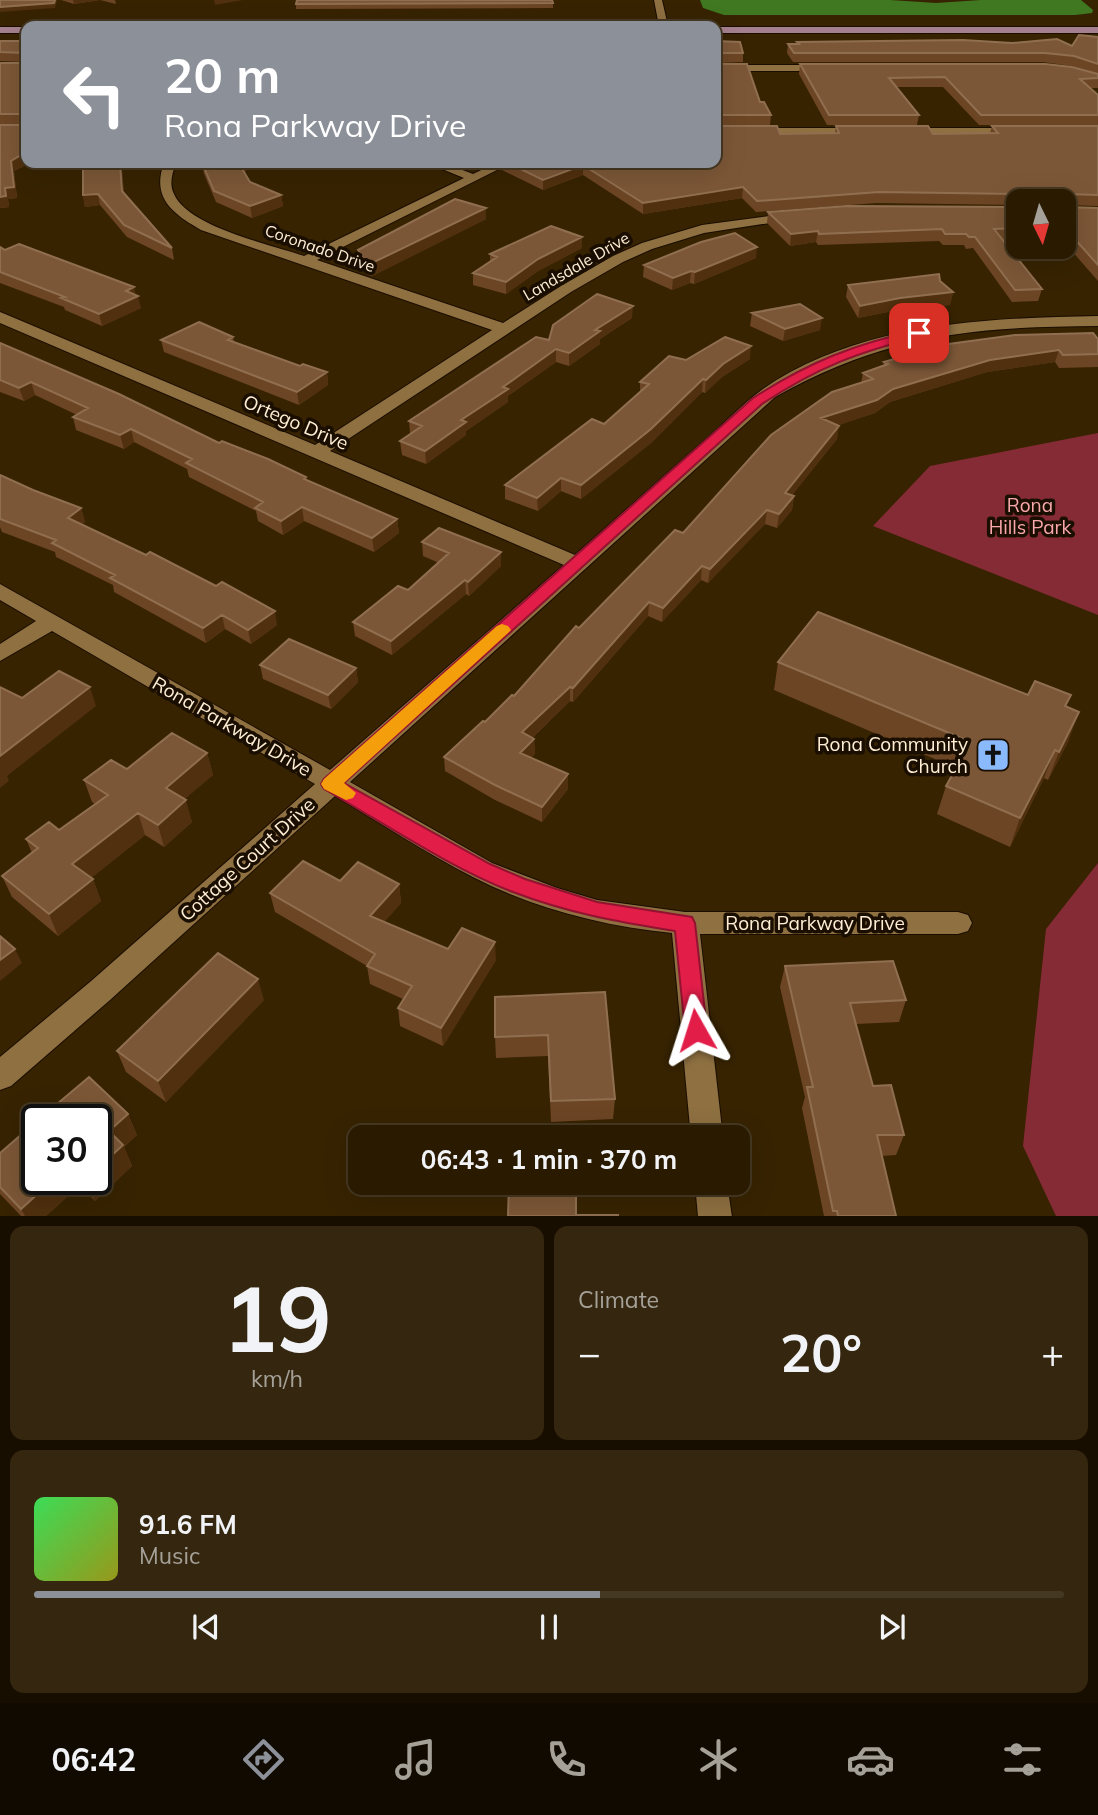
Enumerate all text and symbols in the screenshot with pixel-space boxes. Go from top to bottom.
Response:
text: 20 m [164,44,280,105]
icon: left [49,49,140,140]
text: Rona Parkway Drive [164,105,466,145]
north arrow [1006,189,1076,259]
map controls [1006,189,1076,259]
street label: Coronado Drive [262,220,378,276]
street label: Landsdale Drive [519,227,633,305]
pin [889,303,949,363]
icon: arrive [900,314,938,352]
street label: Ortego Drive [240,389,352,455]
park label: Rona Hills Park [989,493,1071,539]
street label: Rona Parkway Drive [148,671,316,781]
place label: Rona Community Church [817,732,968,778]
church icon: Rona Community Church [974,736,1012,774]
street label: Cottage Court Drive [175,792,319,926]
street label: Rona Parkway Drive [725,911,905,935]
position arrow [659,993,733,1067]
speed limit sign: 30 [21,1104,112,1195]
text: 06:43 · 1 min · 370 m [421,1143,677,1176]
text: 19 [222,1261,332,1375]
text: Climate [578,1285,659,1314]
text: 20° [780,1320,862,1385]
text: − [578,1329,601,1377]
text: + [1041,1329,1064,1377]
text: km/h [251,1364,303,1393]
text: 91.6 FM [139,1508,237,1541]
text: Music [139,1541,200,1570]
icon: previous [187,1608,225,1646]
icon: pause [530,1608,568,1646]
icon: next [873,1608,911,1646]
icon: directions [239,1735,288,1784]
icon: music [391,1735,440,1784]
icon: phone [542,1735,591,1784]
icon: climate [694,1735,743,1784]
icon: car [846,1735,895,1784]
icon: filters [998,1735,1047,1784]
text: 06:42 [51,1739,136,1779]

